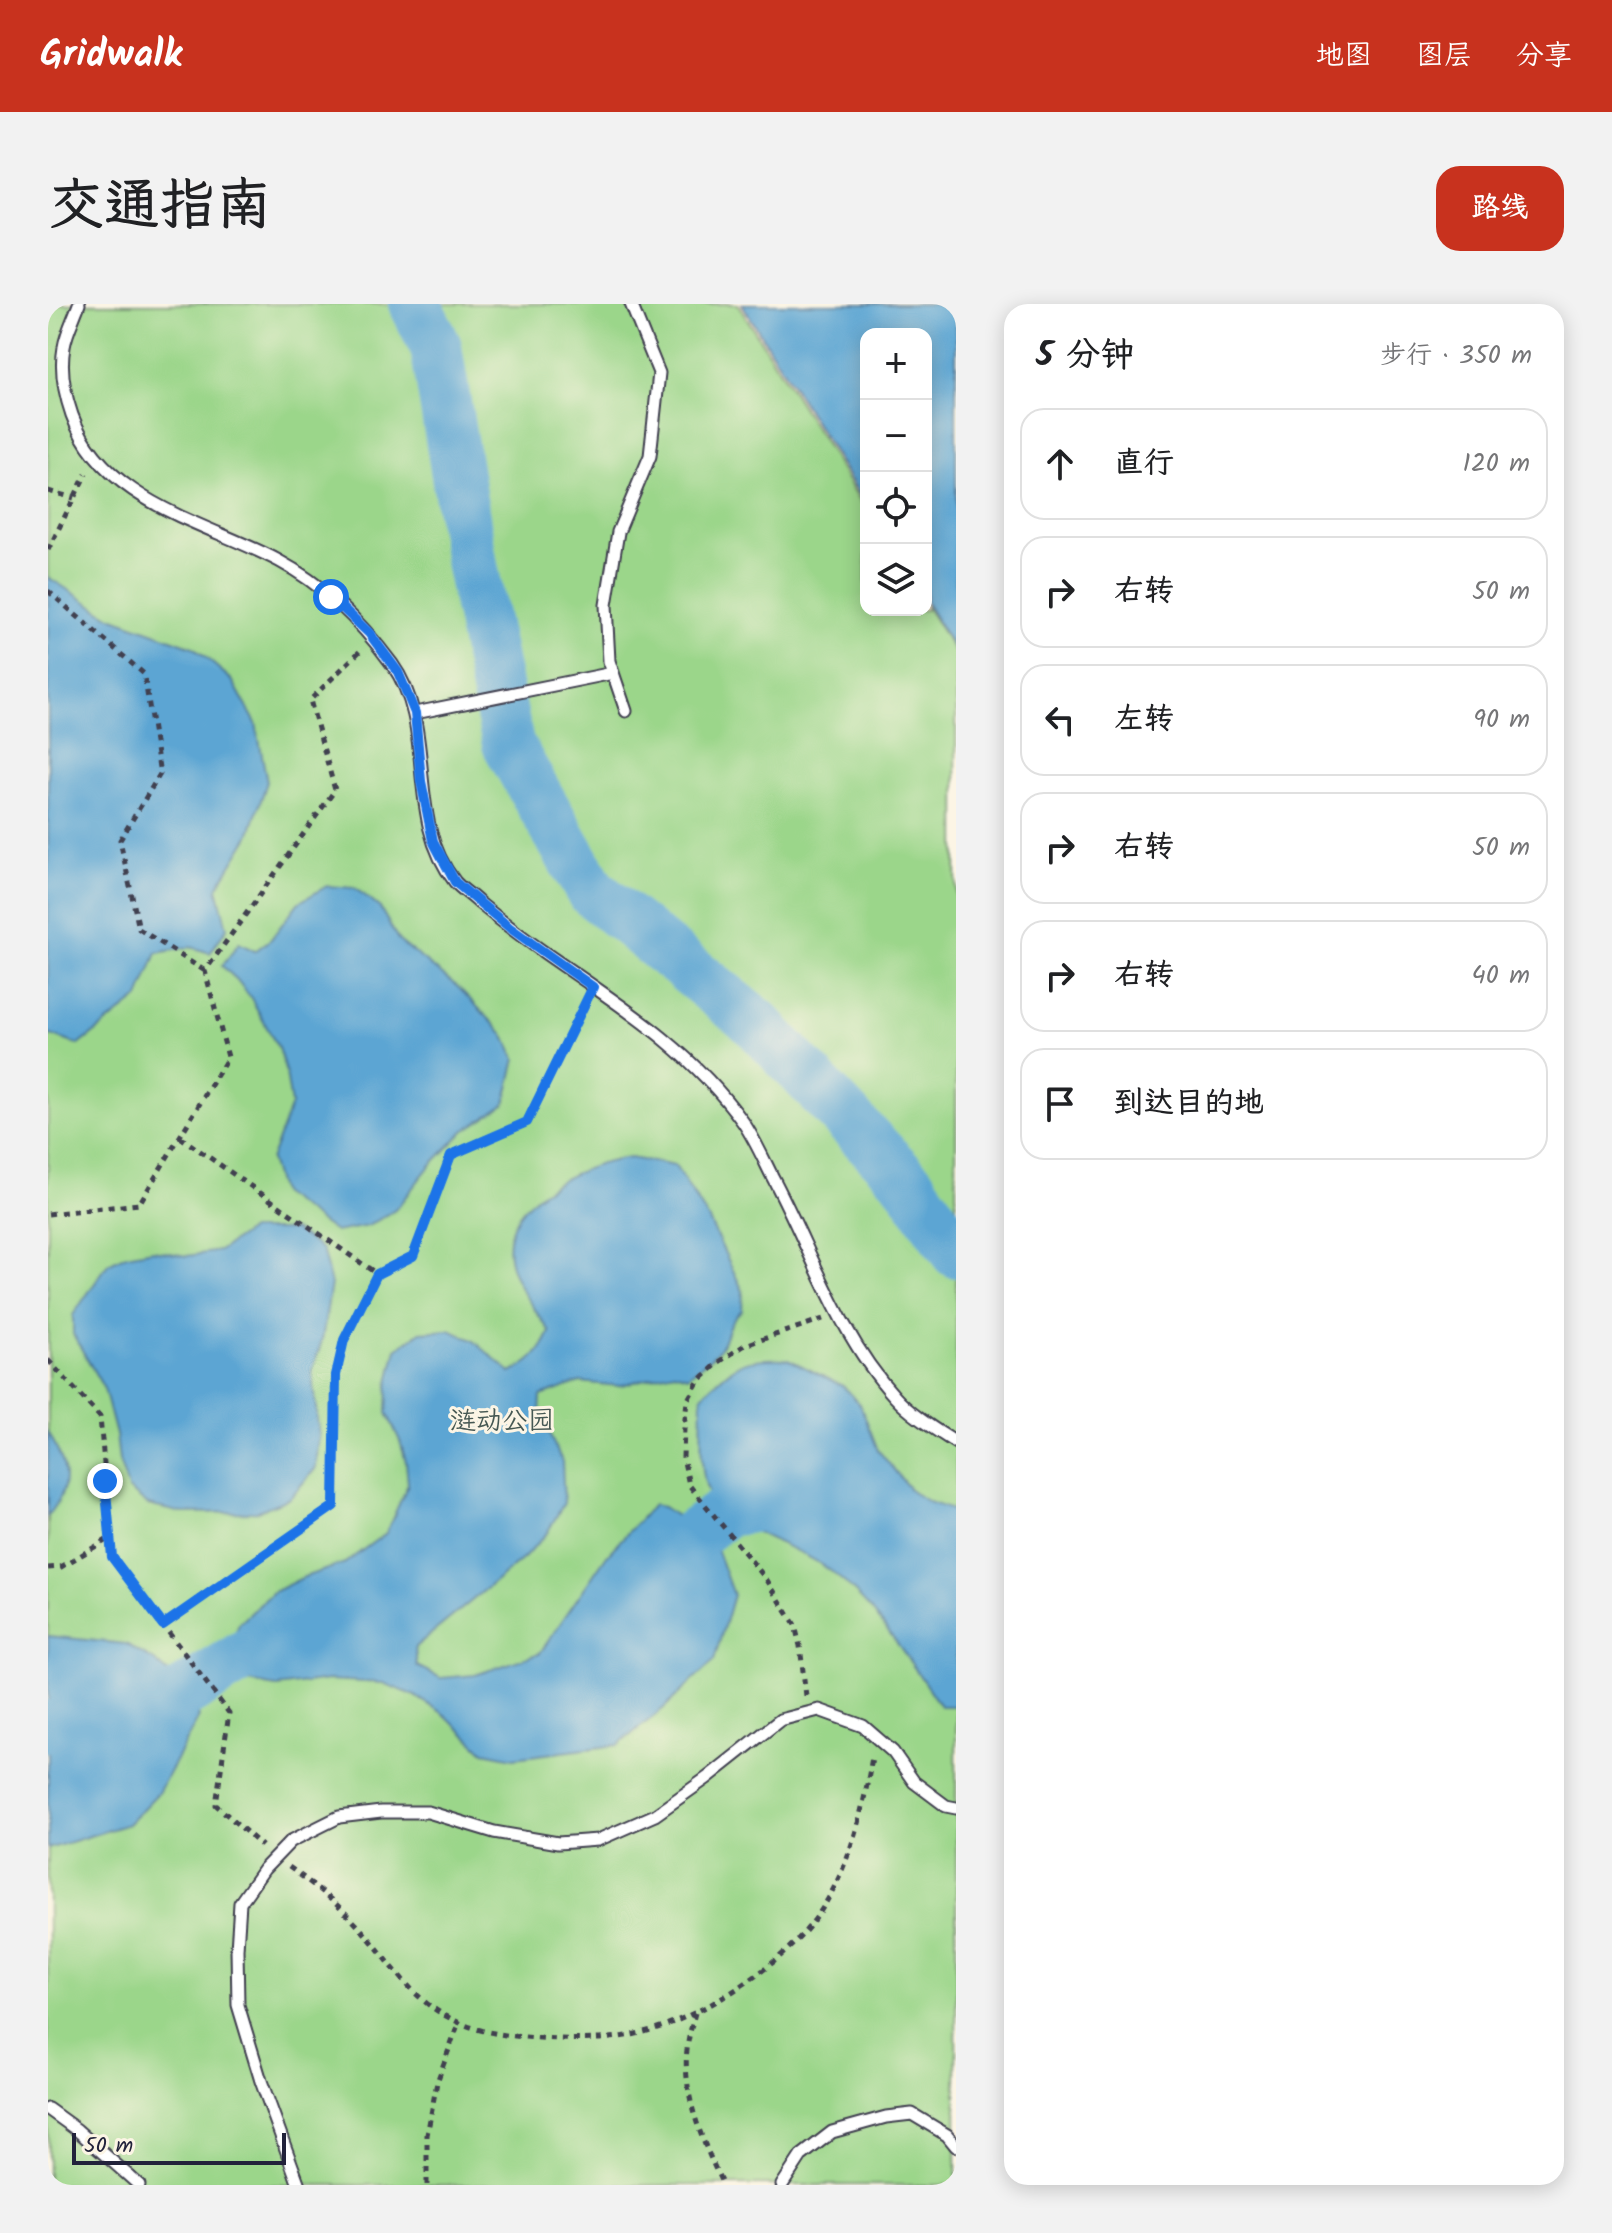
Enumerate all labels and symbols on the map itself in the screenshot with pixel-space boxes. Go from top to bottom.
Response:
route start [313,579,349,615]
park label: 涟动公园 [450,1401,554,1443]
route end [87,1463,123,1499]
scale bar [72,2129,286,2165]

